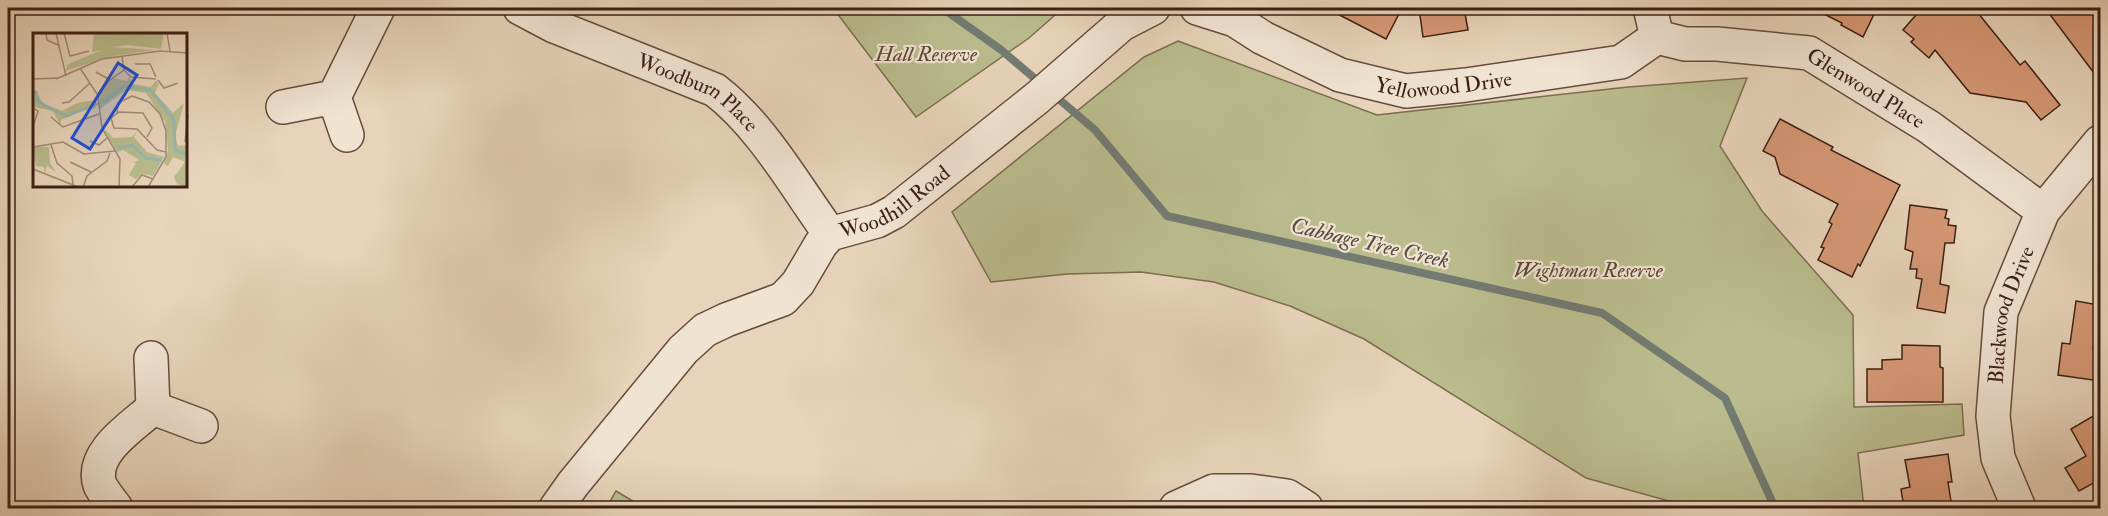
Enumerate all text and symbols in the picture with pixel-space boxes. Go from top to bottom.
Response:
inset map [33,33,188,188]
park label: Hall Reserve [874,41,978,68]
street label: Glenwood Place [1802,42,1930,135]
street label: Woodburn Place [632,47,765,137]
street label: Yellowood Drive [1372,65,1514,104]
street label: Woodhill Road [835,159,956,245]
water label: Cabbage Tree Creek [1288,211,1452,275]
street label: Blackwood Drive [1982,242,2040,385]
park label: Wightman Reserve [1513,257,1664,284]

